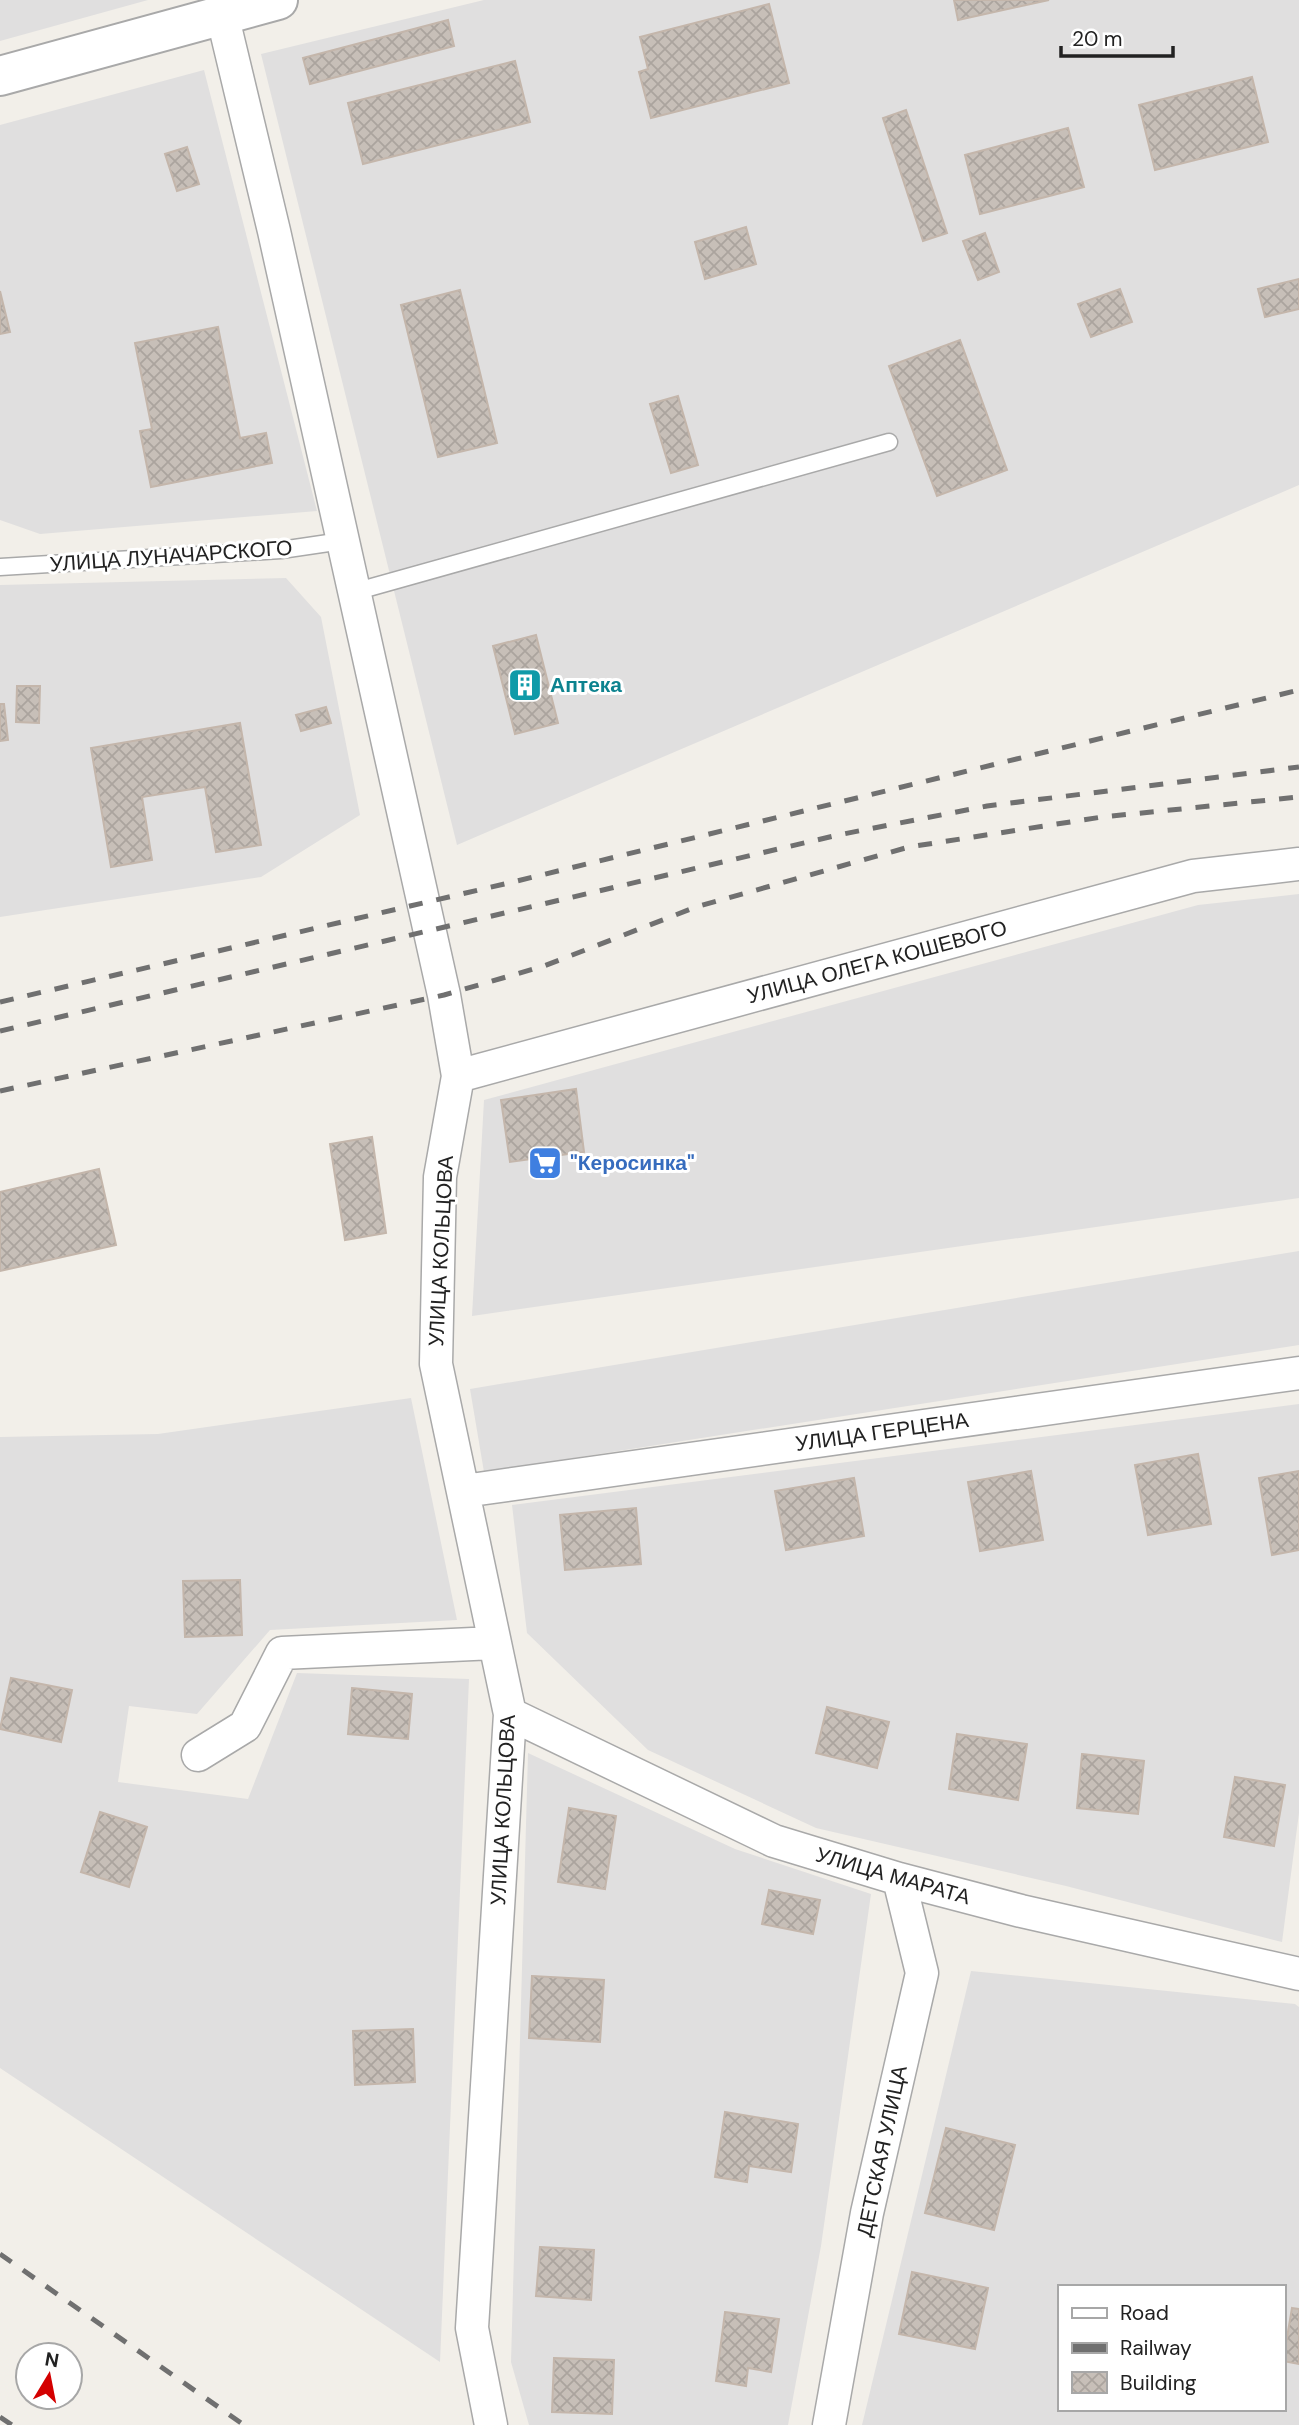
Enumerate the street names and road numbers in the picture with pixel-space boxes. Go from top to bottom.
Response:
street label: УЛИЦА ЛУНАЧАРСКОГО [49,534,293,578]
street label: УЛИЦА ОЛЕГА КОШЕВОГО [744,914,1010,1010]
street label: УЛИЦА КОЛЬЦОВА [422,1155,460,1347]
street label: УЛИЦА ГЕРЦЕНА [794,1406,970,1458]
street label: УЛИЦА КОЛЬЦОВА [484,1714,522,1906]
street label: УЛИЦА МАРАТА [813,1841,973,1911]
street label: ДЕТСКАЯ УЛИЦА [850,2063,914,2239]

